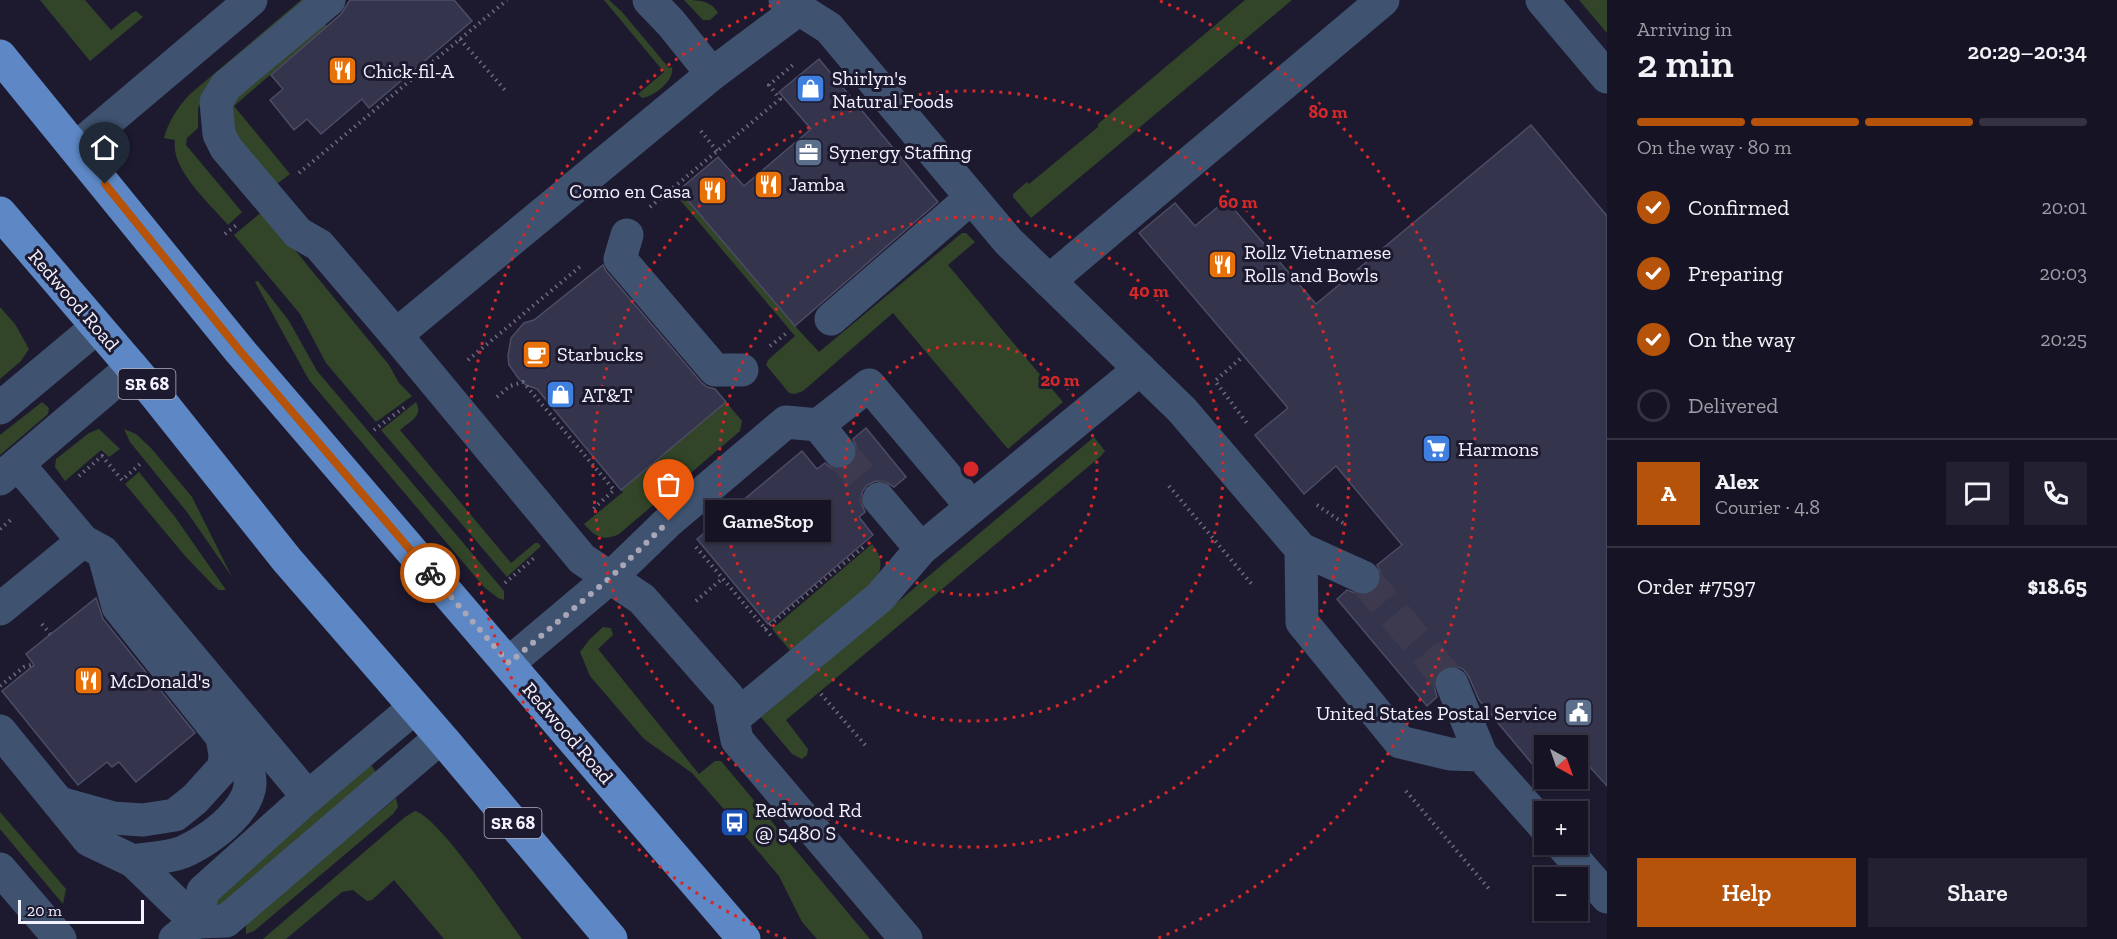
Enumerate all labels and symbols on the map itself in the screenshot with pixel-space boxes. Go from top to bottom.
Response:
restaurant icon: Chick-fil-A [326,55,358,87]
place label: Chick-fil-A [363,59,455,83]
place label: Shirlyn's Natural Foods [832,66,954,113]
shop icon: Shirlyn's Natural Foods [795,73,827,105]
text: 80 m [1308,101,1348,123]
pin [79,122,130,184]
office icon: Synergy Staffing [792,136,824,168]
place label: Synergy Staffing [829,140,972,164]
restaurant icon: Jamba [752,168,784,200]
place label: Jamba [789,172,845,196]
restaurant icon: Como en Casa [696,175,728,207]
place label: Como en Casa [569,179,691,203]
text: 60 m [1218,191,1258,213]
place label: Rollz Vietnamese Rolls and Bowls [1244,240,1391,287]
street label: Redwood Road [23,244,125,356]
restaurant icon: Rollz Vietnamese Rolls and Bowls [1207,248,1239,280]
text: 40 m [1129,280,1169,302]
cafe icon: Starbucks [520,338,552,370]
place label: Starbucks [557,342,643,366]
road number: SR 68 [118,369,176,399]
text: 20 m [1040,369,1080,391]
shop icon: AT&T [545,379,577,411]
place label: AT&T [582,383,632,407]
supermarket icon: Harmons [1421,433,1453,465]
place label: Harmons [1458,437,1539,461]
pin [643,459,694,521]
centre of rings [961,459,981,479]
callout: GameStop [705,500,831,542]
courier [400,543,460,603]
restaurant icon: McDonald's [73,665,105,697]
place label: McDonald's [110,669,210,693]
street label: Redwood Road [517,677,619,789]
public building icon: United States Postal Service [1562,697,1594,729]
place label: United States Postal Service [1316,701,1557,725]
north arrow [1534,735,1588,789]
place label: Redwood Rd @ 5480 S [755,798,862,845]
bus stop icon: Redwood Rd @ 5480 S [718,806,750,838]
road number: SR 68 [484,808,542,838]
scale bar [18,897,144,924]

